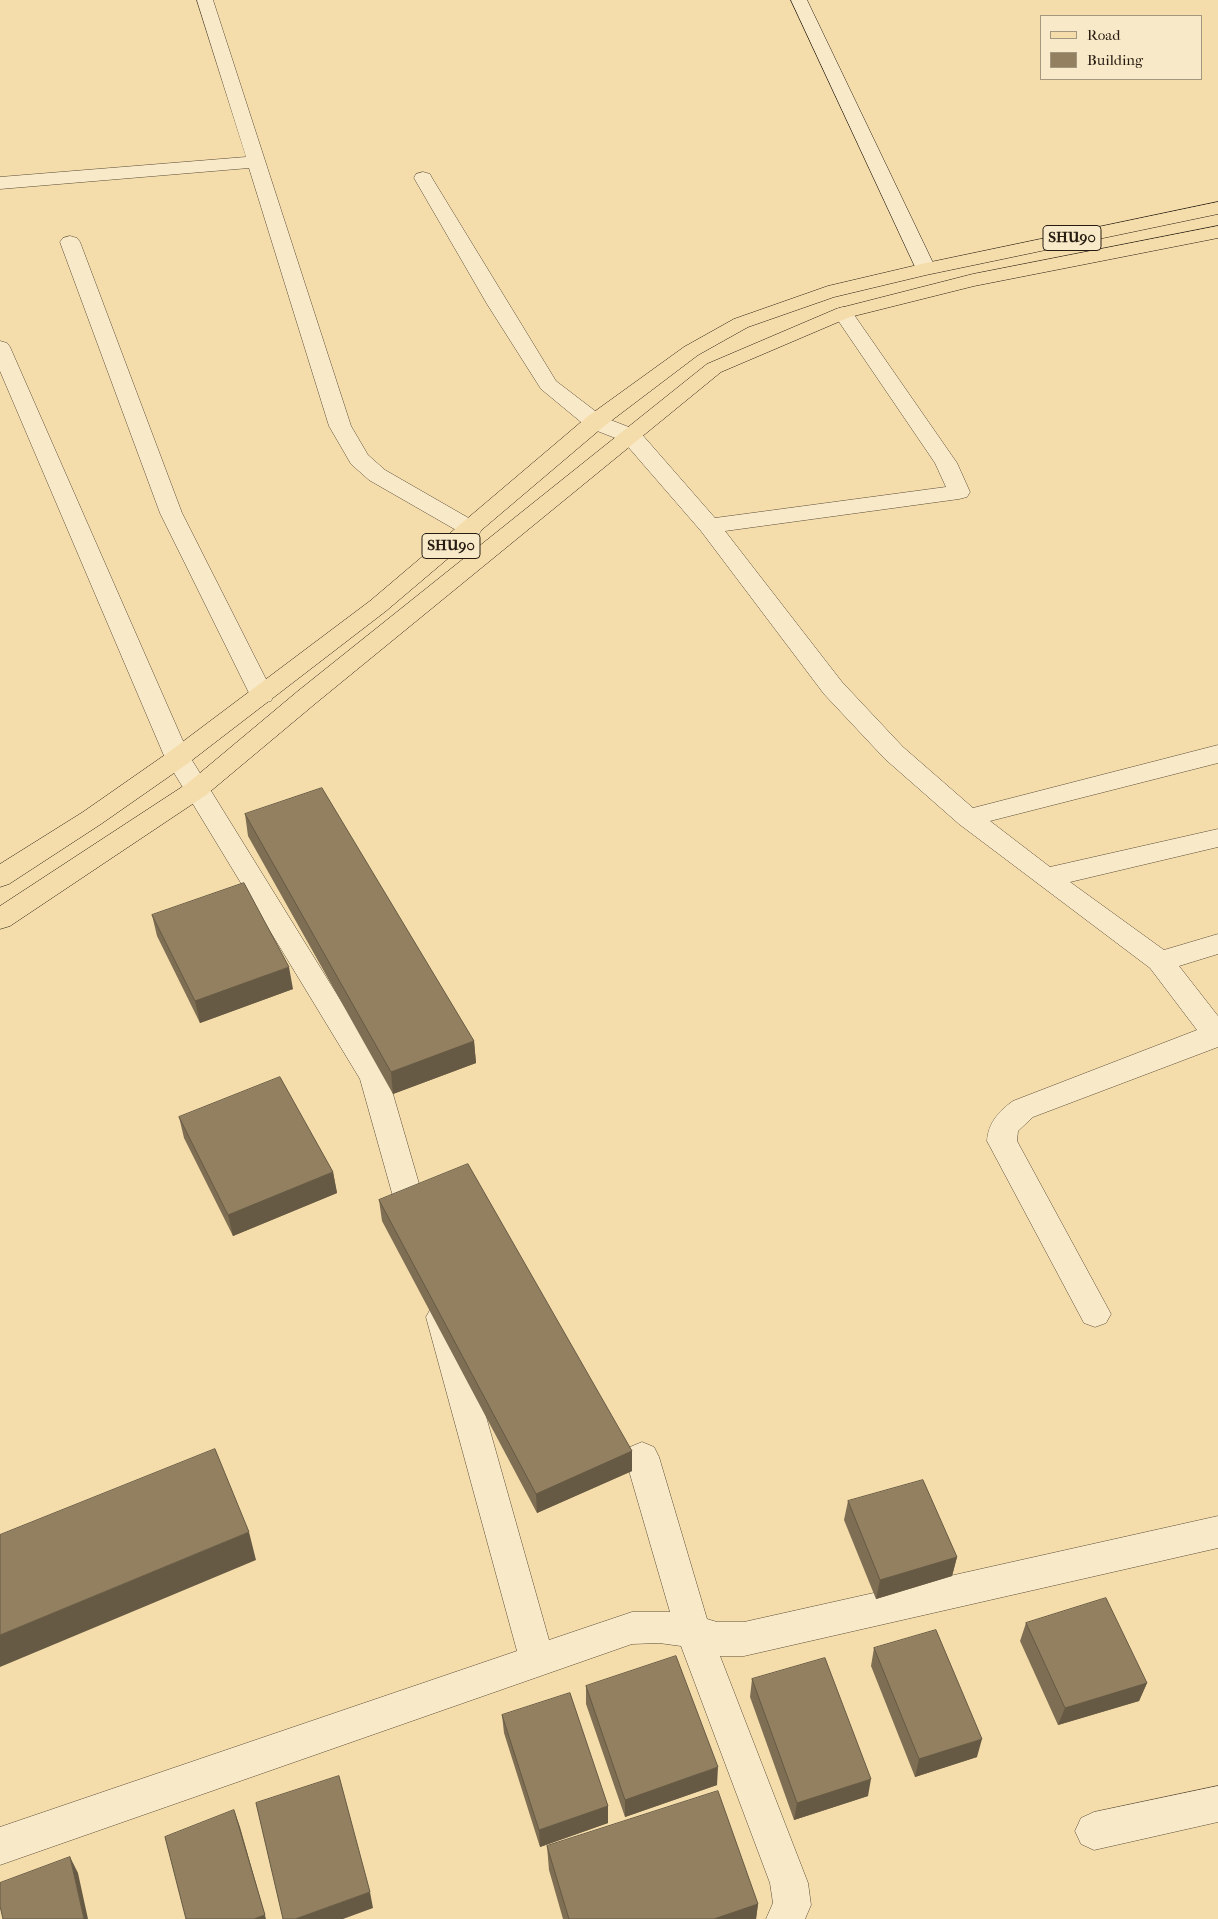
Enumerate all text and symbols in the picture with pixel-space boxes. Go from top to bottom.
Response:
legend [1040,15,1203,80]
text: Road [1087,26,1120,44]
text: Building [1087,51,1143,69]
road number: SHU90 [1043,226,1101,250]
road number: SHU90 [422,534,480,558]

